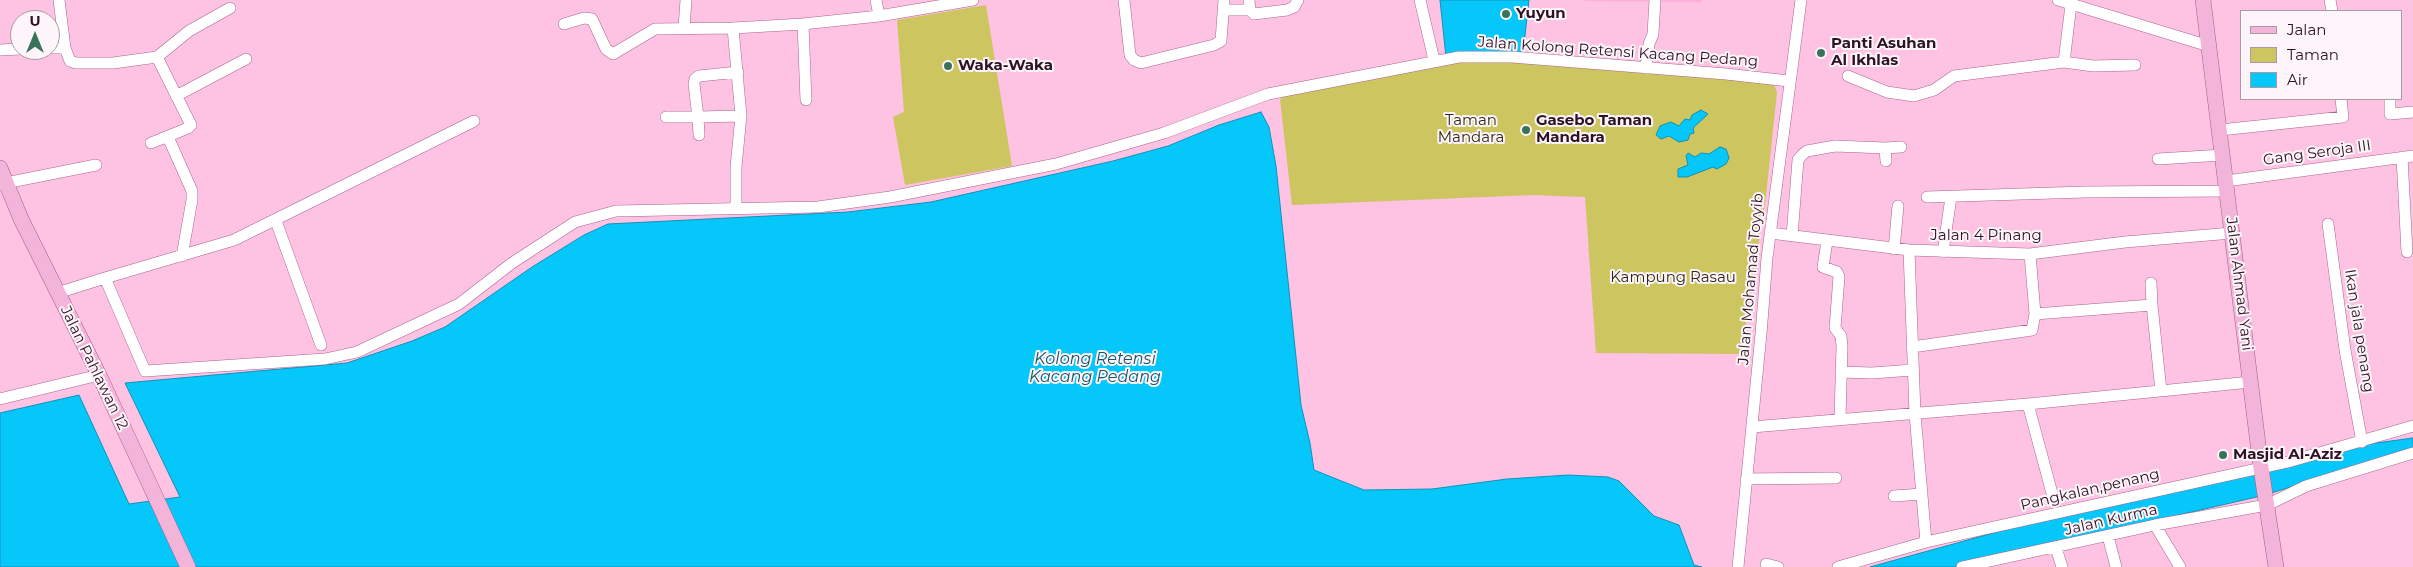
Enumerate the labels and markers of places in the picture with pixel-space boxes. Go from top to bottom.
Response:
place label: Yuyun [1516,5,1566,23]
marker: Yuyun [1500,8,1512,20]
place label: Panti Asuhan Al Ikhlas [1831,35,1936,70]
marker: Panti Asuhan Al Ikhlas [1815,47,1827,59]
place label: Waka-Waka [958,57,1053,75]
marker: Waka-Waka [942,60,954,72]
place label: Gasebo Taman Mandara [1536,112,1652,147]
marker: Gasebo Taman Mandara [1520,124,1532,136]
place label: Masjid Al-Aziz [2233,446,2342,464]
marker: Masjid Al-Aziz [2217,449,2229,461]

